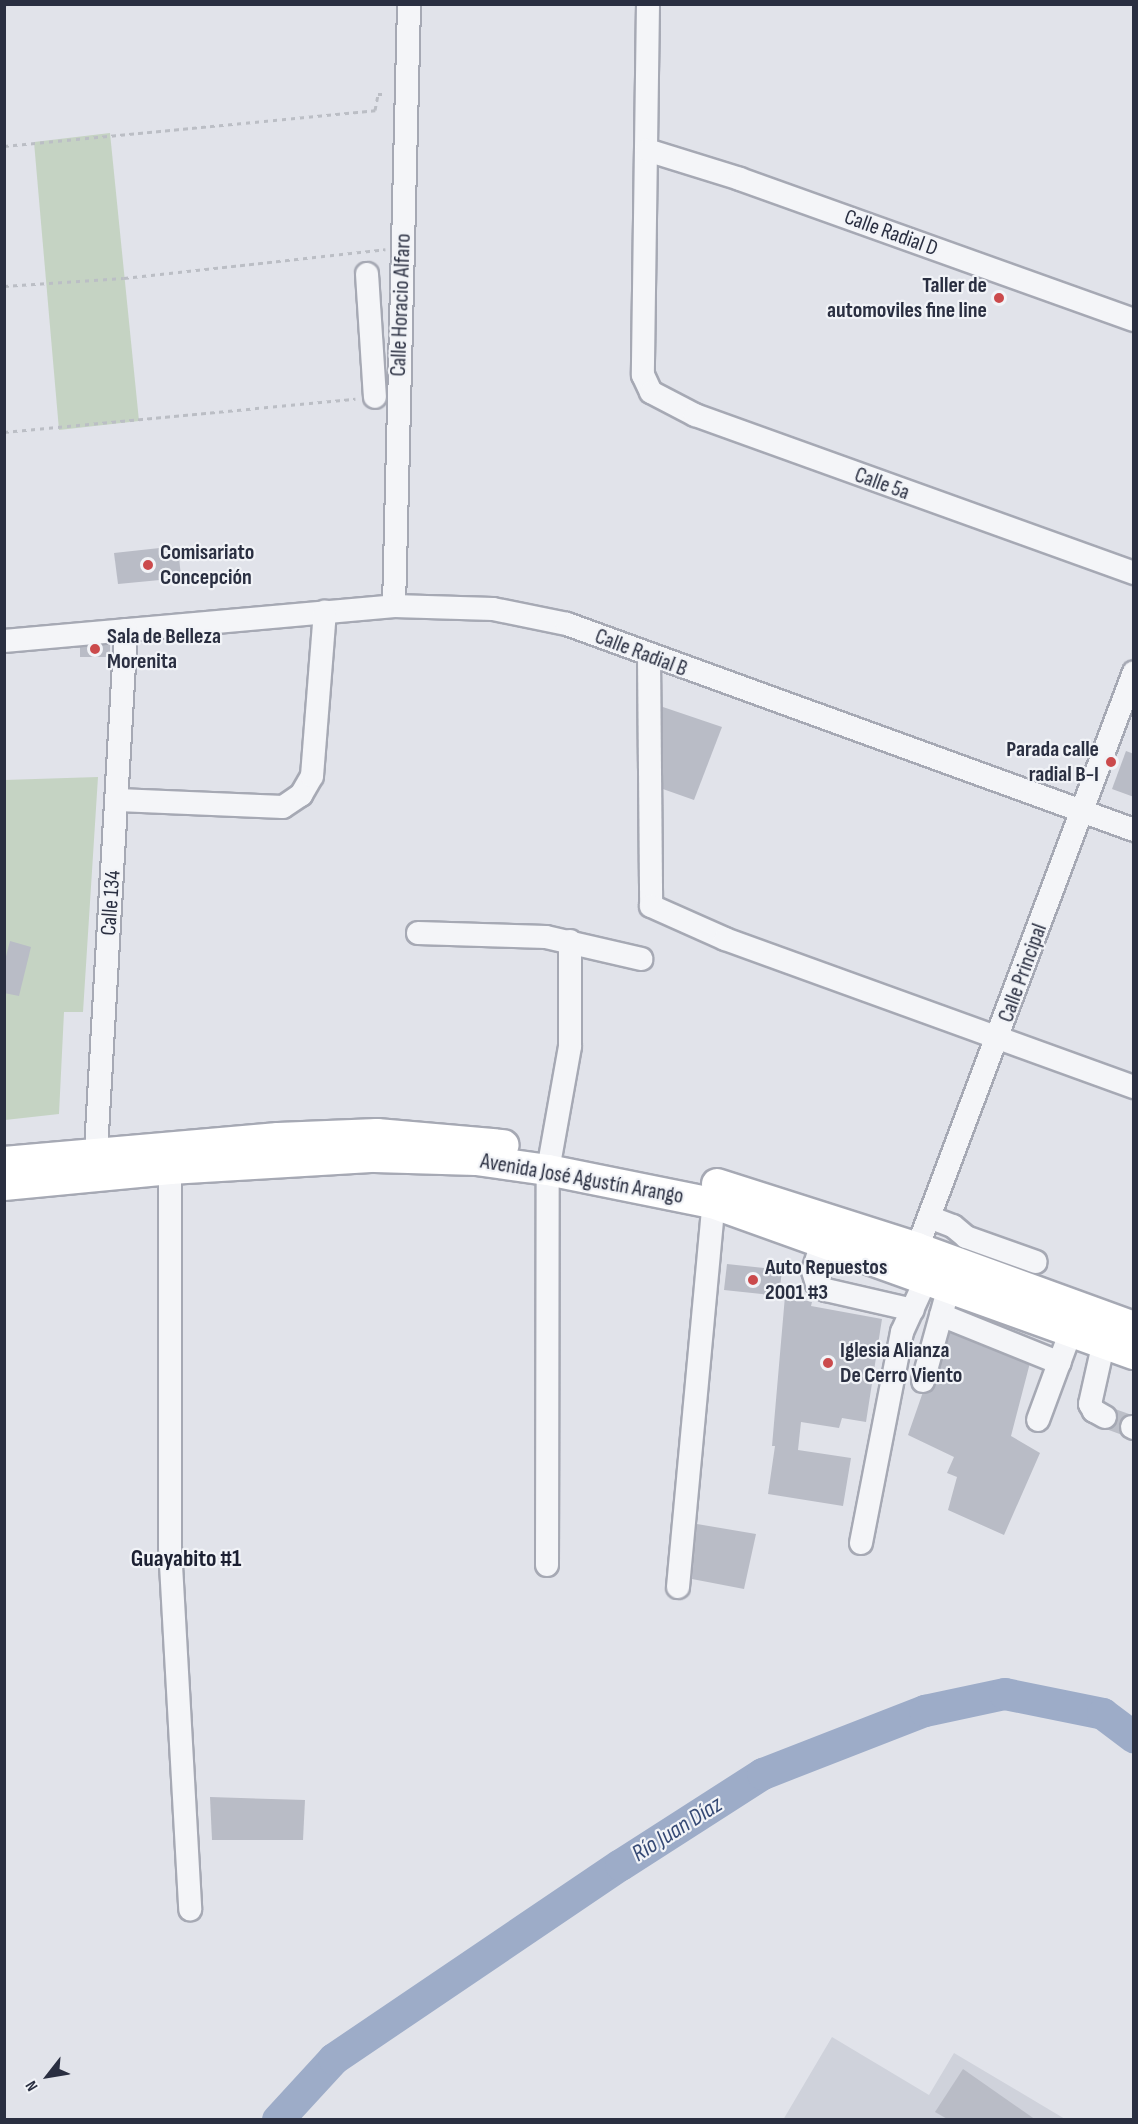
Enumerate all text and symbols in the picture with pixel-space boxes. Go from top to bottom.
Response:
street label: Calle Radial D [841,204,941,262]
street label: Calle Horacio Alfaro [385,233,417,377]
place label: Taller de automoviles fine line [827,272,987,324]
marker: Taller de automoviles fine line [992,291,1006,305]
street label: Calle 5a [851,462,913,506]
place label: Comisariato Concepción [160,539,254,590]
marker: Comisariato Concepción [141,558,155,572]
place label: Sala de Belleza Morenita [107,623,221,674]
street label: Calle Radial B [591,623,691,683]
marker: Sala de Belleza Morenita [88,642,102,656]
place label: Parada calle radial B-I [1006,736,1099,788]
marker: Parada calle radial B-I [1104,755,1118,769]
street label: Calle 134 [96,869,126,937]
street label: Calle Principal [993,920,1053,1026]
street label: Avenida José Agustín Arango [478,1148,686,1210]
place label: Auto Repuestos 2001 #3 [765,1254,887,1306]
marker: Auto Repuestos 2001 #3 [746,1273,760,1287]
place label: Iglesia Alianza De Cerro Viento [840,1337,962,1388]
marker: Iglesia Alianza De Cerro Viento [821,1356,835,1370]
district label: Guayabito #1 [131,1545,241,1573]
water label: Río Juan Díaz [627,1790,727,1868]
north arrow [18,2046,78,2106]
text: N [22,2077,42,2094]

